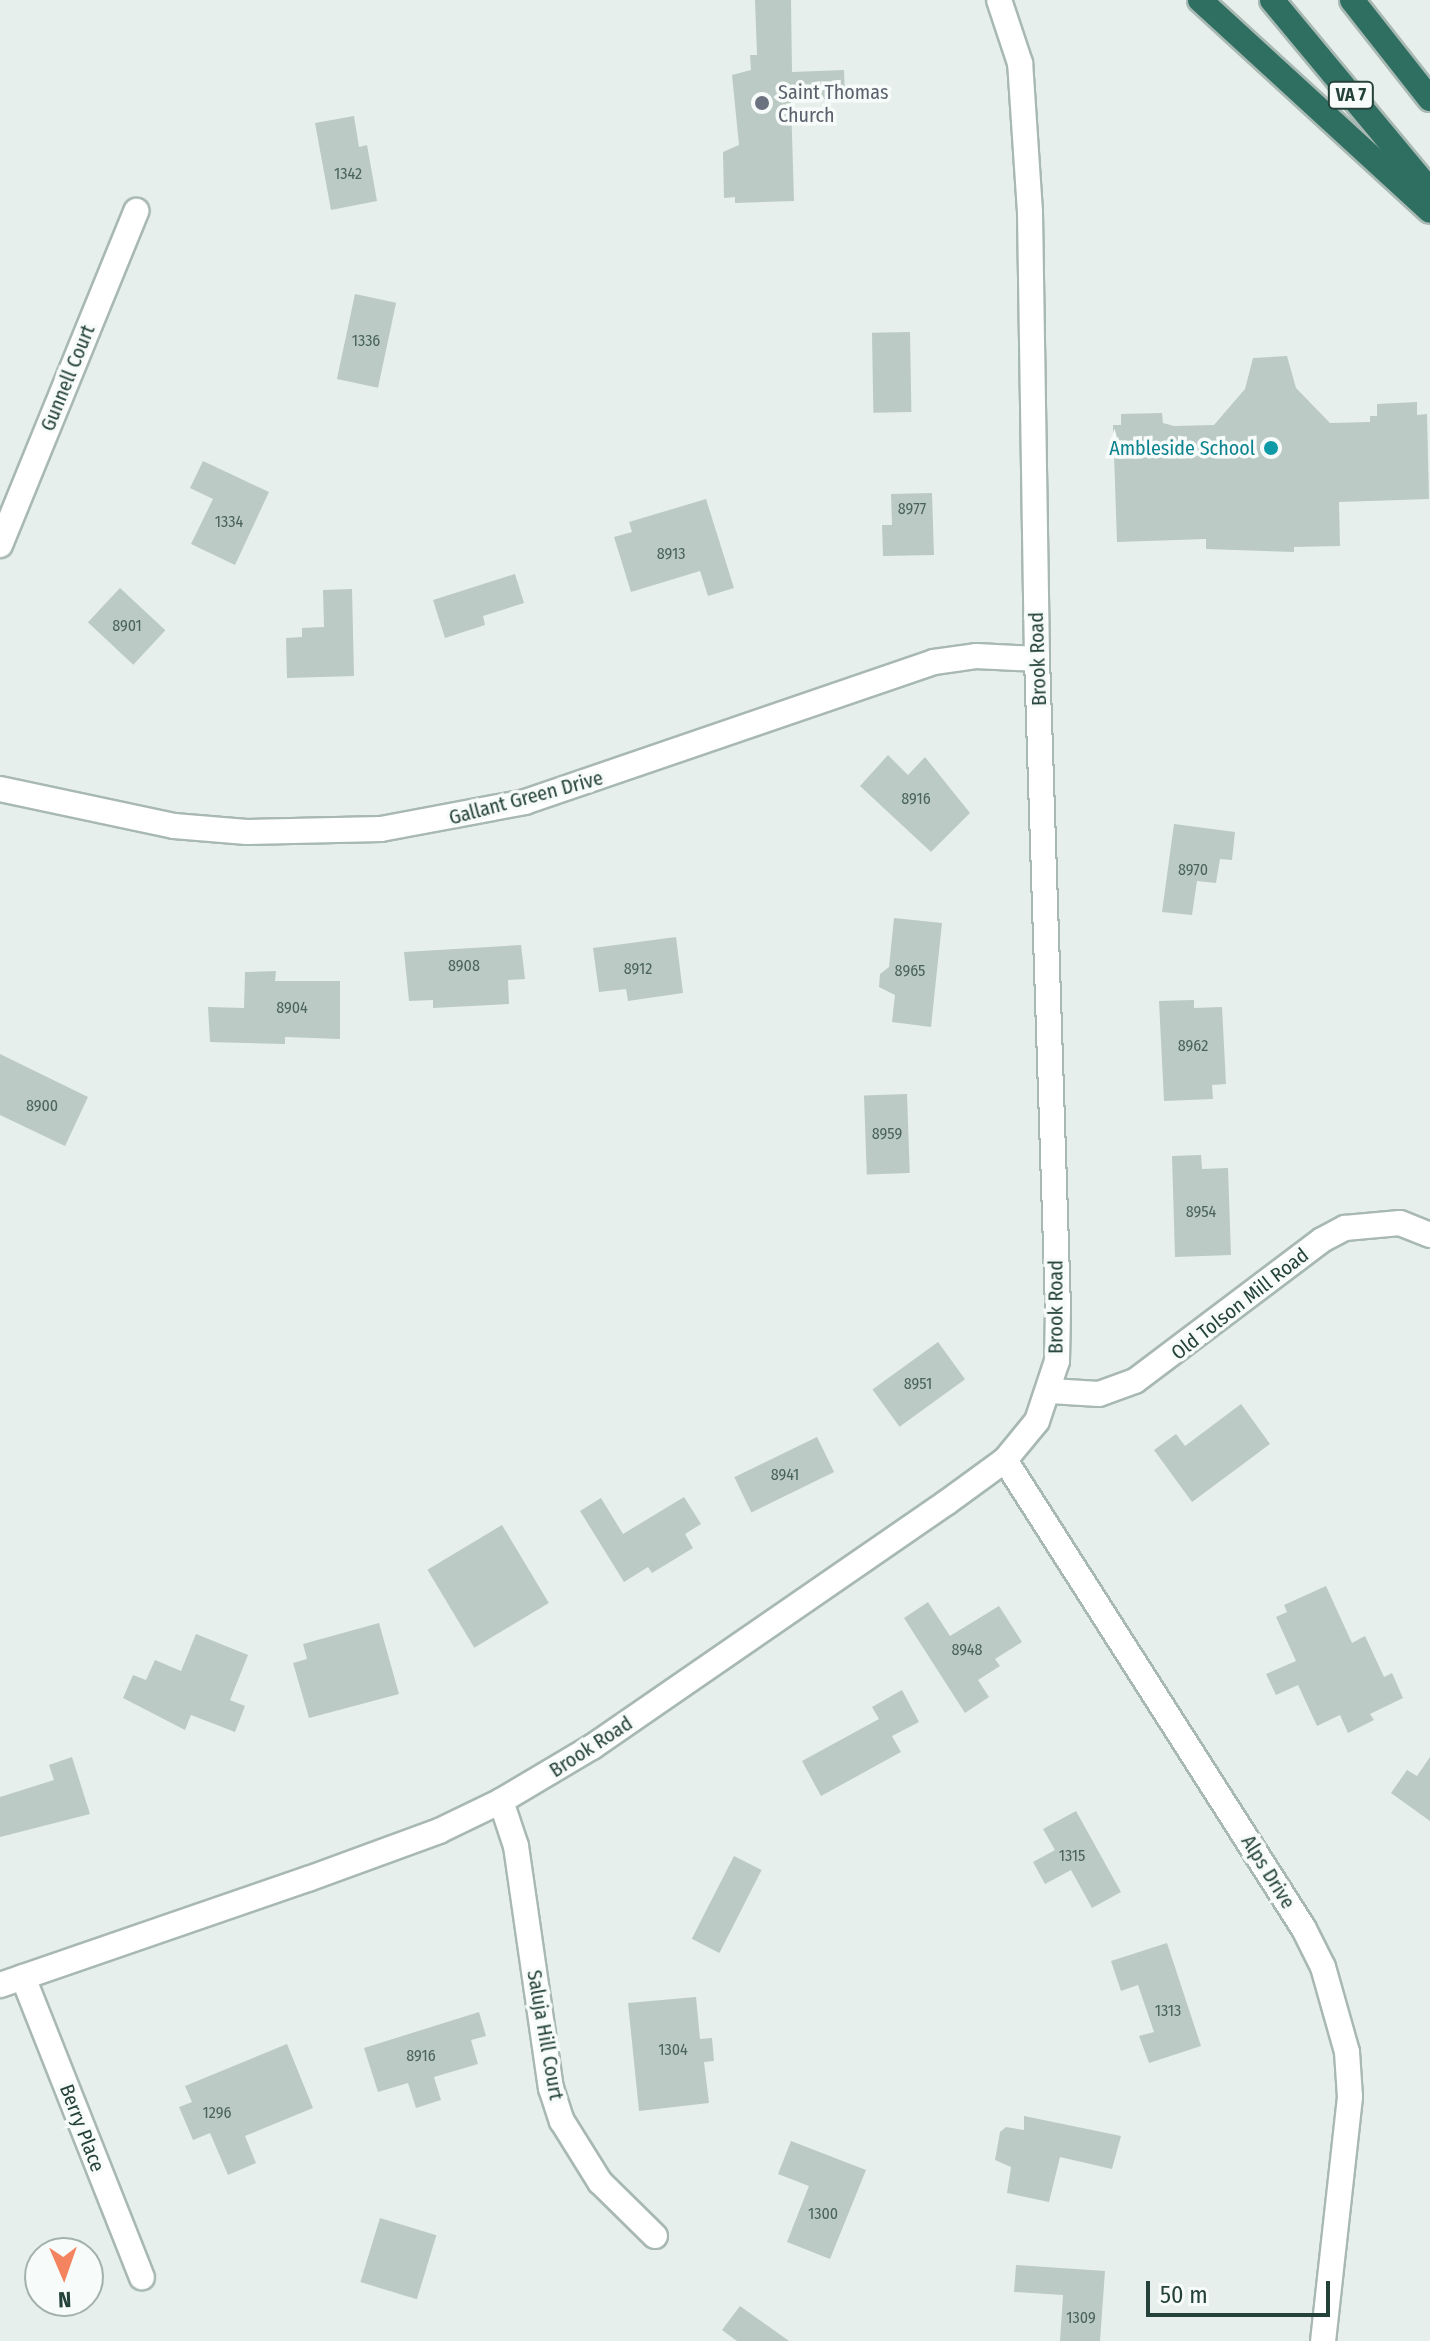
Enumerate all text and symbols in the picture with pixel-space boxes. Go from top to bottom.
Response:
place label: Saint Thomas Church [778,80,888,127]
road number: VA 7 [1327,81,1375,109]
marker: Saint Thomas Church [753,94,771,112]
house number: 1342 [334,164,362,184]
street label: Gunnell Court [36,321,100,435]
house number: 1336 [352,331,380,351]
place label: Ambleside School [1109,436,1255,460]
marker: Ambleside School [1262,439,1280,457]
house number: 8977 [898,499,926,519]
house number: 1334 [215,512,243,532]
house number: 8913 [657,544,685,564]
street label: Brook Road [1024,612,1052,706]
house number: 8901 [112,616,142,636]
street label: Gallant Green Drive [446,766,606,830]
house number: 8916 [901,789,931,809]
house number: 8970 [1178,860,1208,880]
house number: 8908 [448,956,480,976]
house number: 8912 [624,959,652,979]
house number: 8965 [895,961,925,981]
house number: 8904 [276,998,308,1018]
house number: 8962 [1178,1036,1208,1056]
house number: 8900 [26,1096,58,1116]
house number: 8959 [872,1124,902,1144]
house number: 8954 [1186,1202,1216,1222]
street label: Old Tolson Mill Road [1167,1243,1313,1365]
street label: Brook Road [1044,1260,1068,1354]
house number: 8951 [904,1374,932,1394]
house number: 8941 [771,1465,799,1485]
house number: 8948 [951,1640,983,1660]
street label: Brook Road [545,1711,637,1783]
street label: Alps Drive [1236,1831,1300,1913]
house number: 1315 [1059,1846,1085,1866]
street label: Saluja Hill Court [522,1968,568,2102]
house number: 1313 [1155,2001,1181,2021]
house number: 1304 [658,2040,688,2060]
house number: 8916 [406,2046,436,2066]
street label: Berry Place [54,2081,110,2175]
house number: 1296 [203,2103,231,2123]
house number: 1300 [808,2204,838,2224]
north arrow [24,2237,104,2317]
scale bar [1150,2265,1334,2315]
text: 50 m [1160,2281,1208,2309]
text: N [58,2286,72,2313]
house number: 1309 [1066,2308,1096,2328]

